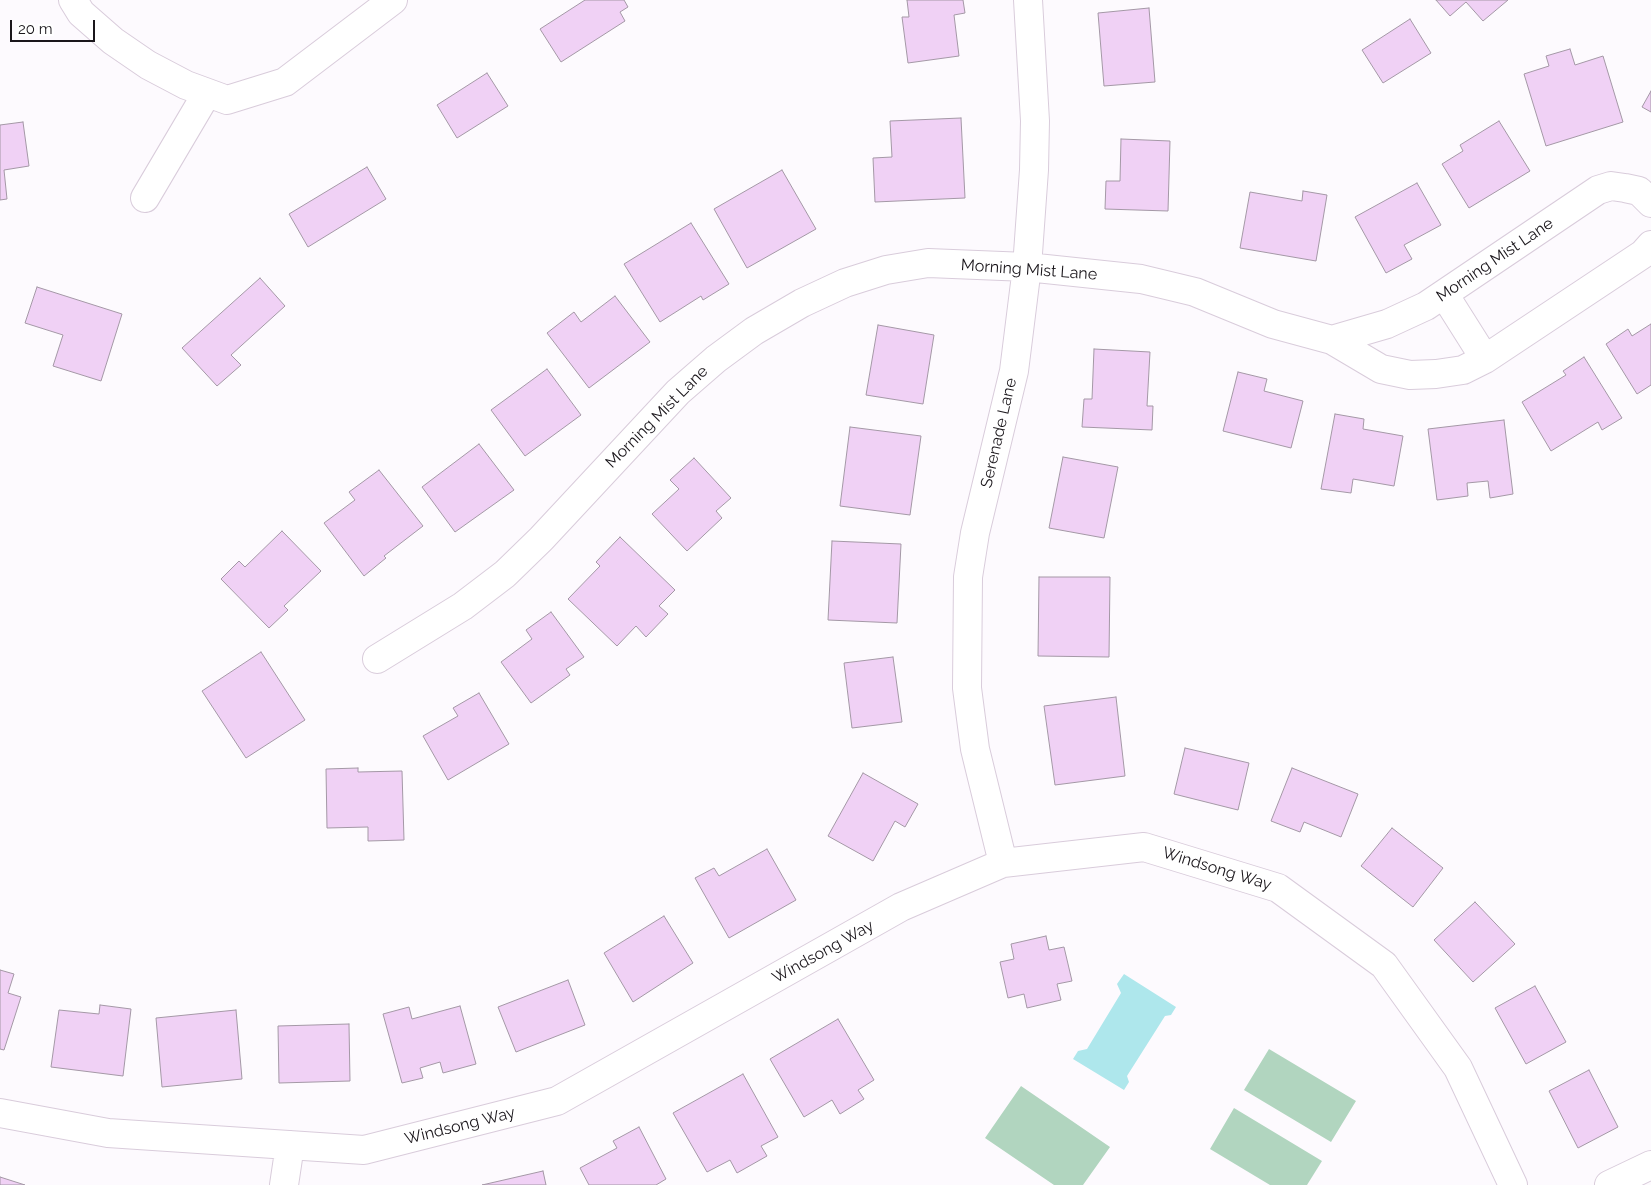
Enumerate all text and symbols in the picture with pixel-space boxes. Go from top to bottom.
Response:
scale bar [12,10,98,42]
text: 20 m [18,20,53,38]
street label: Morning Mist Lane [1433,214,1557,306]
street label: Morning Mist Lane [960,256,1098,284]
street label: Morning Mist Lane [602,362,712,472]
street label: Serenade Lane [977,376,1021,490]
street label: Windsong Way [1160,843,1274,895]
street label: Windsong Way [769,916,877,988]
street label: Windsong Way [403,1103,517,1149]

